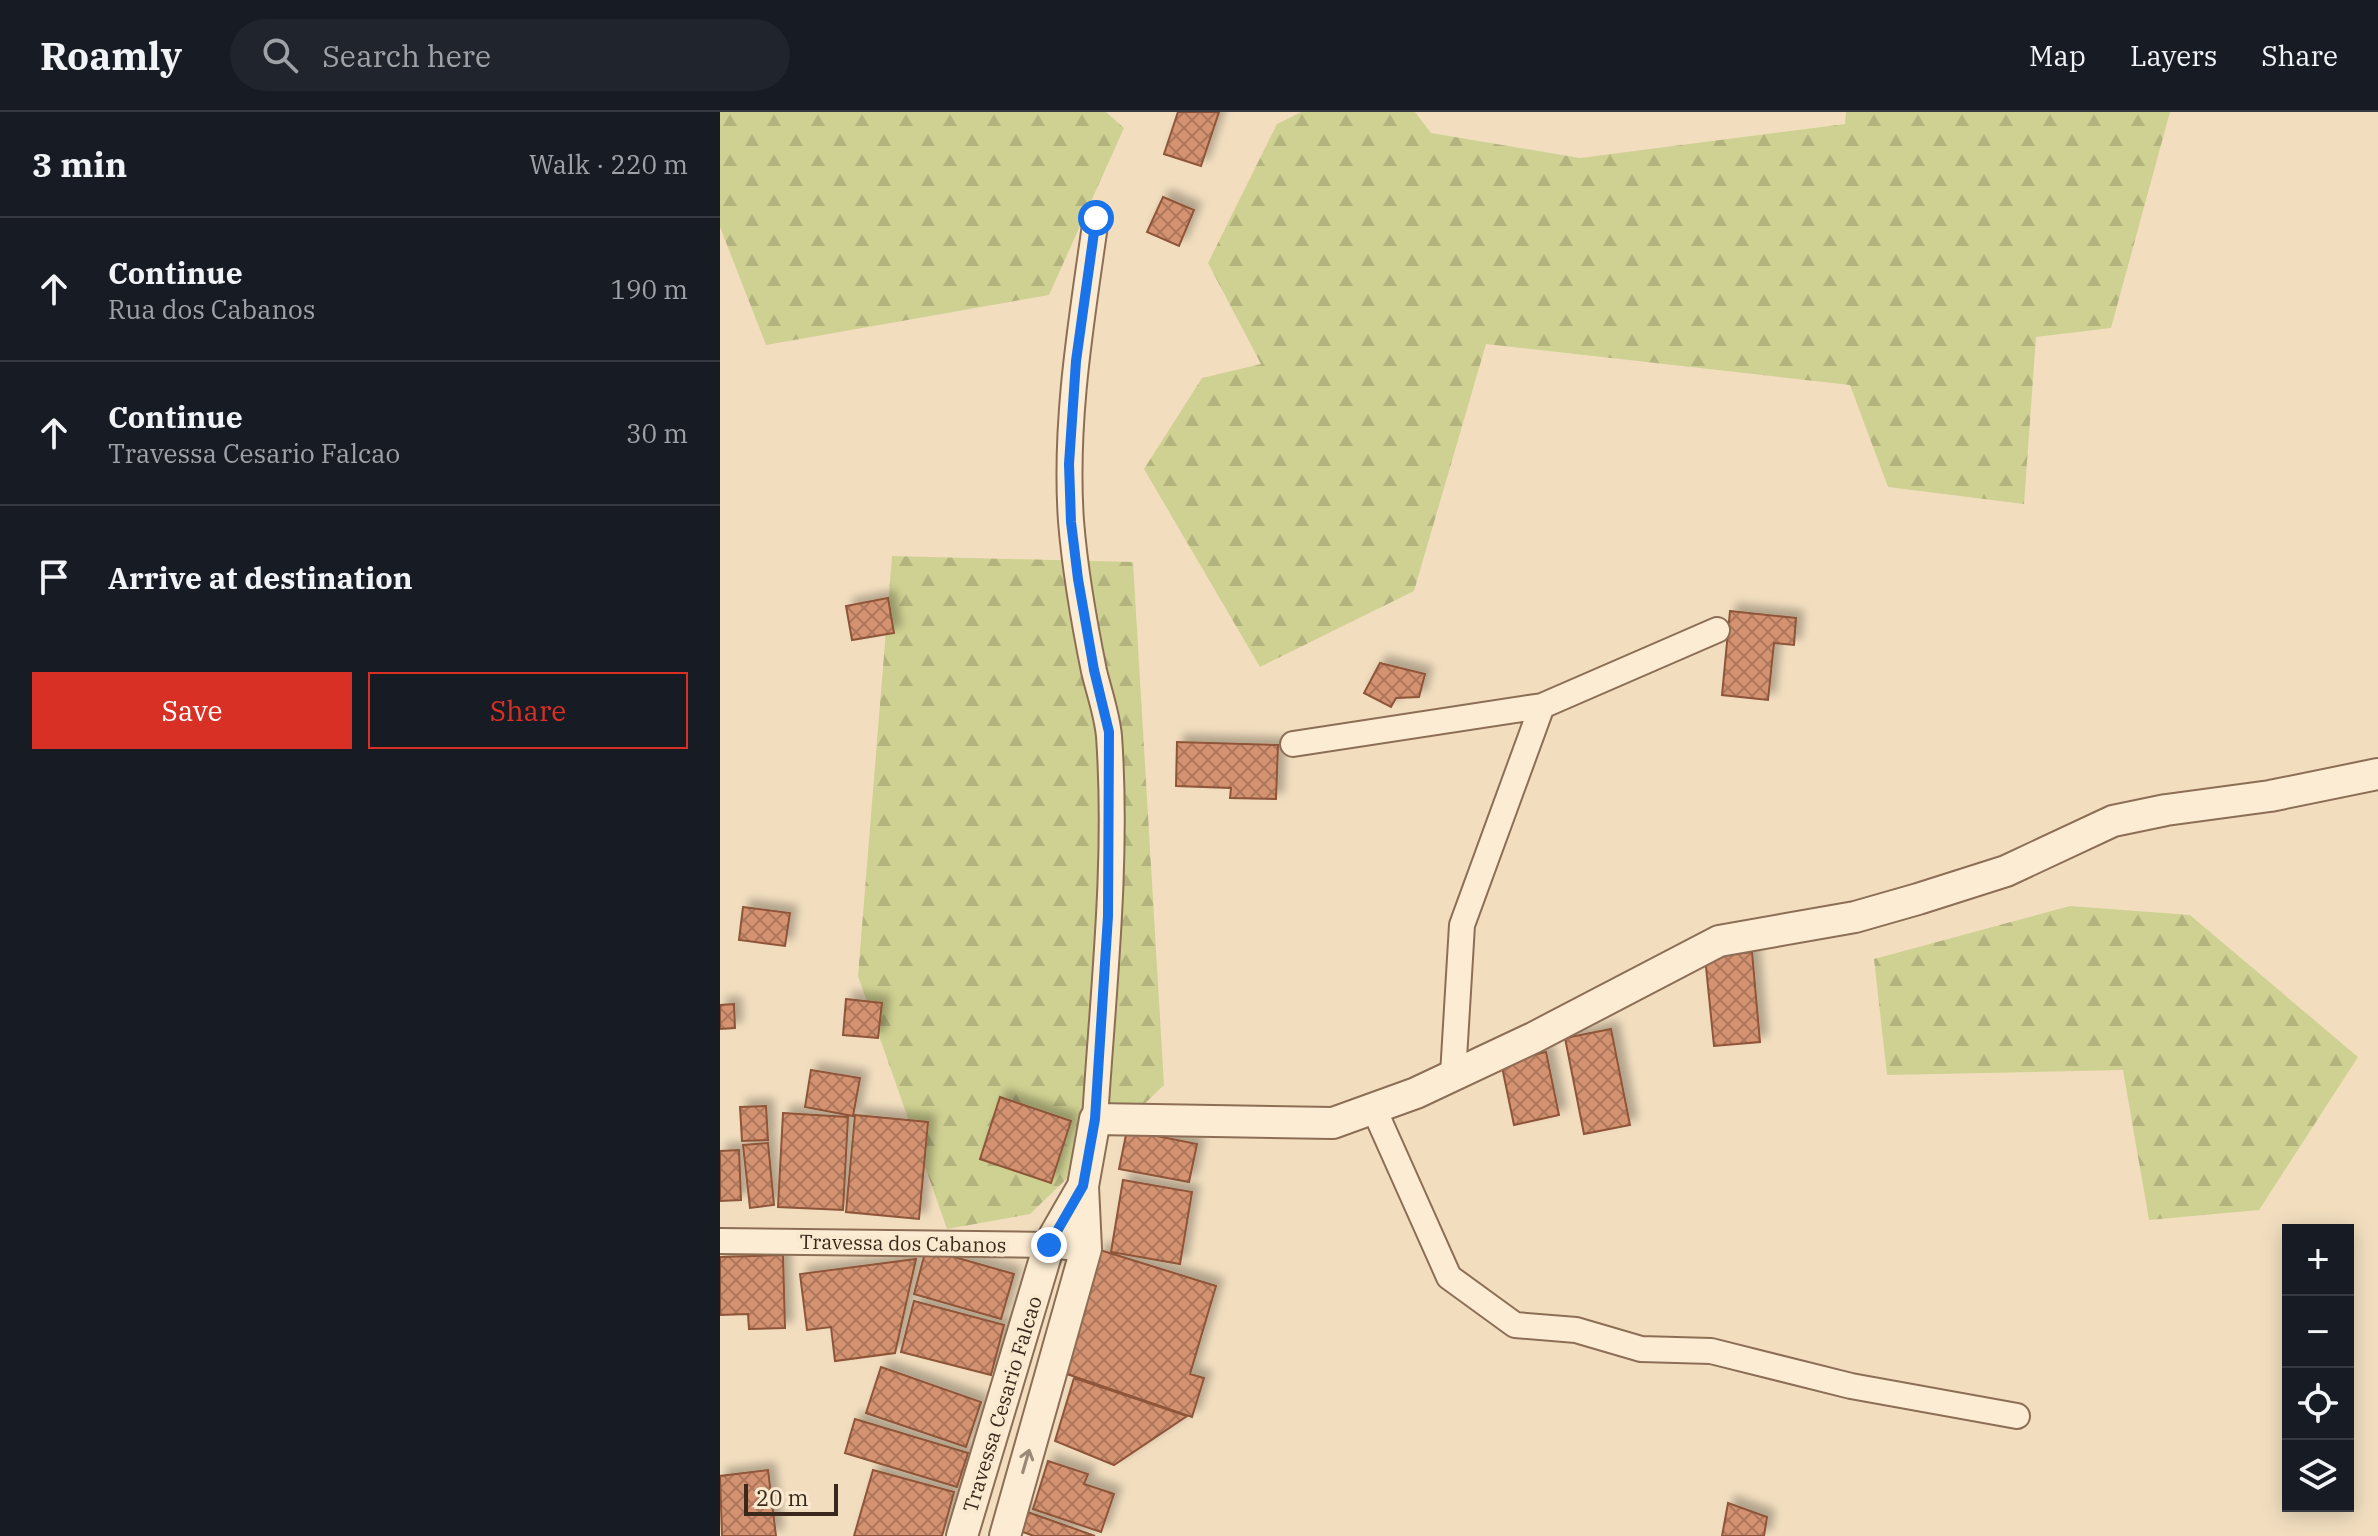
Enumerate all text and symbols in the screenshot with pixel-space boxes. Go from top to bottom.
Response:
search box [230,19,790,91]
text: Roamly [40,31,182,80]
icon: search [258,33,302,77]
text: Search here [322,36,491,75]
text: Map [2029,37,2086,74]
text: Layers [2130,37,2217,74]
text: Share [2261,37,2338,74]
text: 3 min [32,142,127,186]
text: Walk · 220 m [529,147,688,181]
route start [1078,200,1114,236]
text: Continue [108,253,243,292]
icon: ahead [32,267,76,311]
text: 190 m [610,272,688,306]
text: Rua dos Cabanos [108,292,315,326]
text: Continue [108,397,243,436]
icon: ahead [32,411,76,455]
text: 30 m [626,416,688,450]
text: Travessa Cesario Falcao [108,436,400,470]
icon: arrive [32,555,76,599]
text: Arrive at destination [108,558,413,597]
button: Save [32,672,352,749]
button: Share [368,672,688,749]
map controls [2282,1224,2354,1512]
button: + [2282,1224,2354,1296]
route end [1031,1227,1067,1263]
street label: Travessa dos Cabanos [799,1228,1007,1258]
street label: Travessa Cesario Falcao [956,1293,1048,1515]
button: − [2282,1296,2354,1368]
button: locate [2282,1368,2354,1440]
button: layers [2282,1440,2354,1512]
one-way arrow [1020,1448,1035,1474]
scale bar [744,1480,838,1516]
text: 20 m [756,1483,808,1512]

